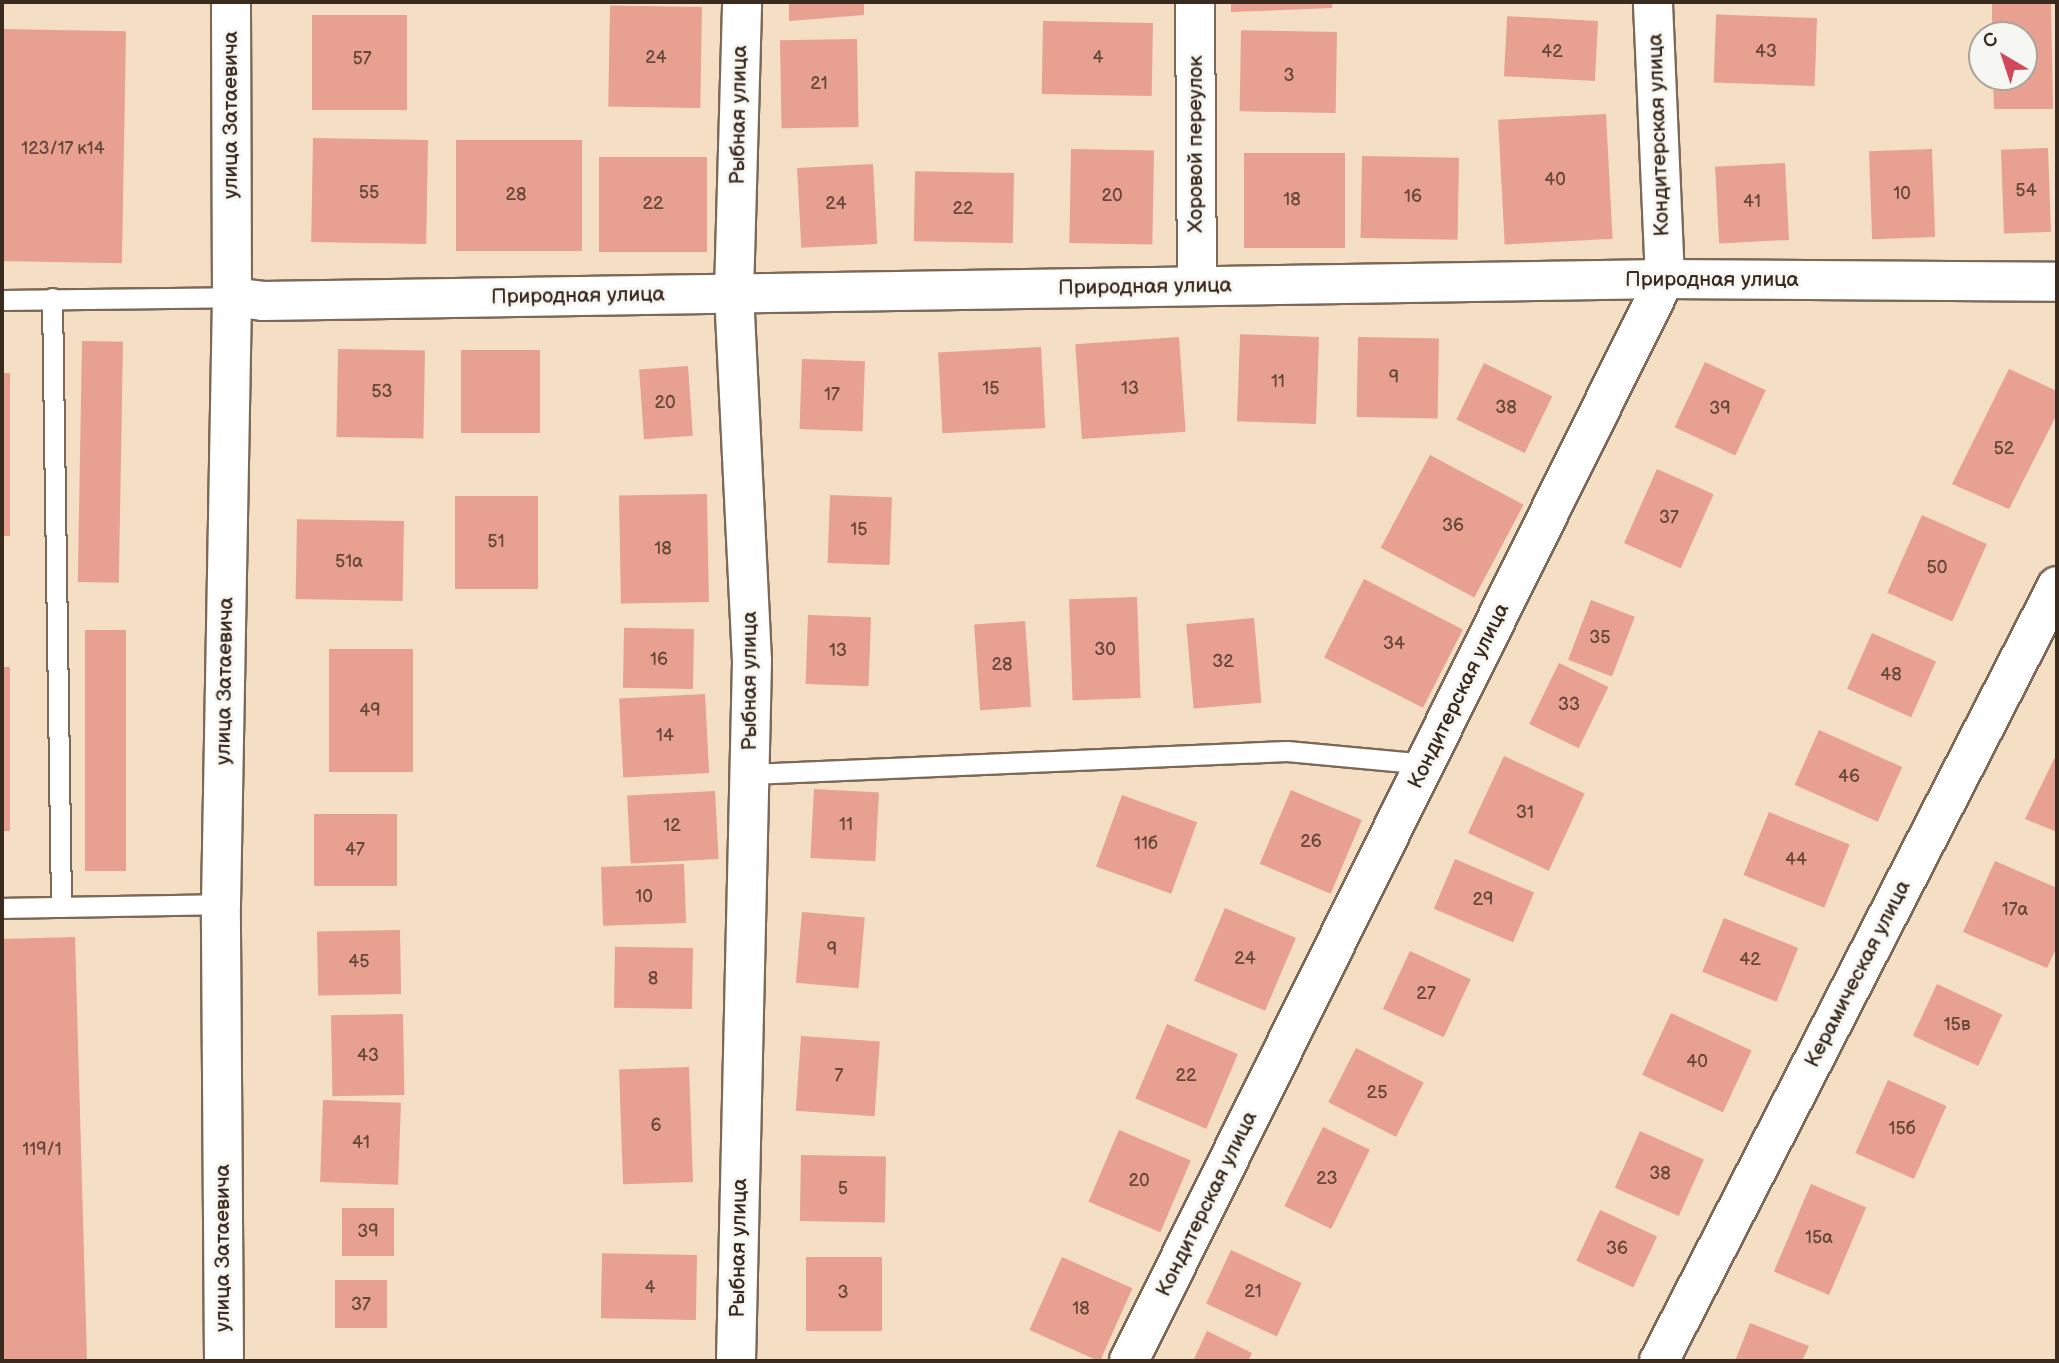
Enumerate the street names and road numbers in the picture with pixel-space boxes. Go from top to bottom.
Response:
street label: улица Затаевича [218,31,244,199]
street label: Кондитерская улица [1643,33,1675,237]
street label: Рыбная улица [725,45,753,185]
street label: Хоровой переулок [1183,55,1209,233]
street label: Природная улица [1625,267,1799,293]
street label: Природная улица [1058,273,1232,301]
street label: Природная улица [491,282,665,310]
street label: улица Затаевича [211,597,239,765]
street label: Кондитерская улица [1403,599,1515,793]
street label: Рыбная улица [737,611,763,751]
street label: Керамическая улица [1800,876,1916,1072]
street label: Кондитерская улица [1151,1107,1263,1301]
street label: улица Затаевича [210,1164,236,1332]
street label: Рыбная улица [725,1178,753,1318]

